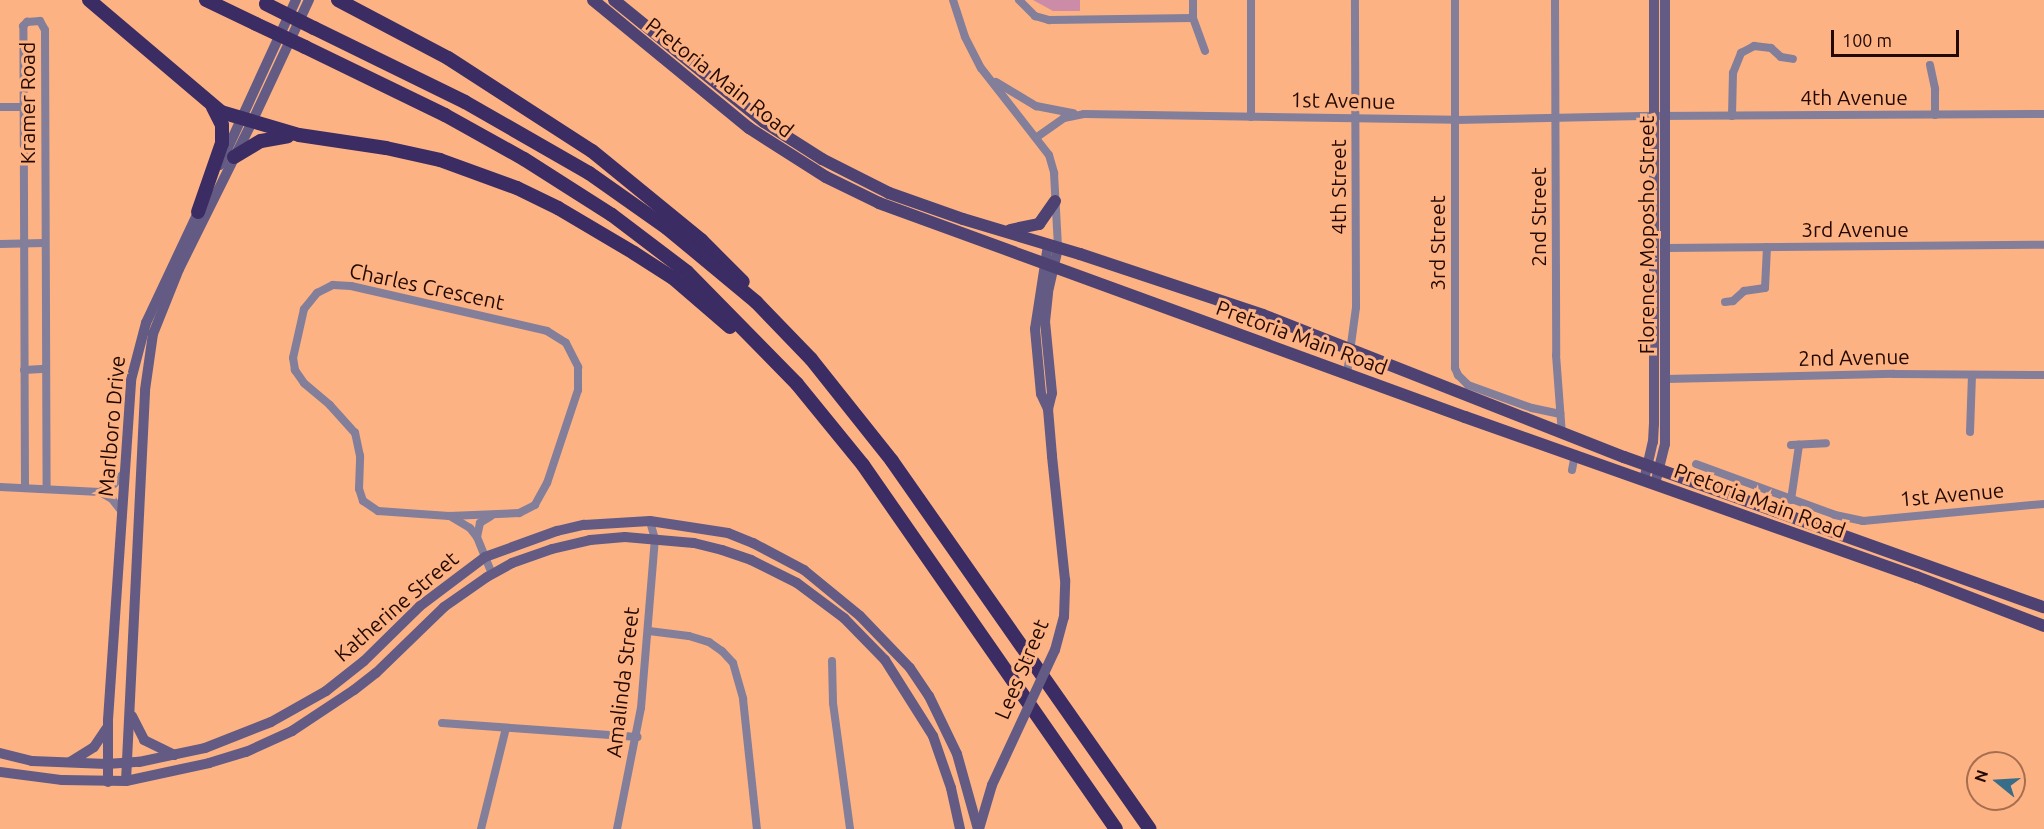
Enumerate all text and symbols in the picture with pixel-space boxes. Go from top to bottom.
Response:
street label: Pretoria Main Road [641,11,799,143]
scale bar [1834,18,1962,56]
text: 100 m [1842,30,1892,50]
street label: Kramer Road [14,42,40,164]
street label: 4th Avenue [1800,84,1908,110]
street label: 1st Avenue [1290,86,1396,114]
street label: Florence Moposho Street [1633,116,1659,354]
street label: 4th Street [1325,139,1351,235]
street label: 2nd Street [1525,167,1551,267]
street label: 3rd Street [1424,195,1450,291]
street label: 3rd Avenue [1801,216,1909,242]
street label: Charles Crescent [347,257,507,315]
street label: Pretoria Main Road [1213,294,1391,380]
street label: 2nd Avenue [1798,343,1910,371]
street label: Marlboro Drive [92,354,130,498]
street label: Pretoria Main Road [1671,457,1849,543]
street label: 1st Avenue [1899,477,2005,511]
street label: Katherine Street [329,545,463,667]
street label: Amalinda Street [600,605,644,759]
street label: Lees Street [989,615,1053,723]
north arrow [1966,751,2026,811]
text: N [1970,768,1991,785]

